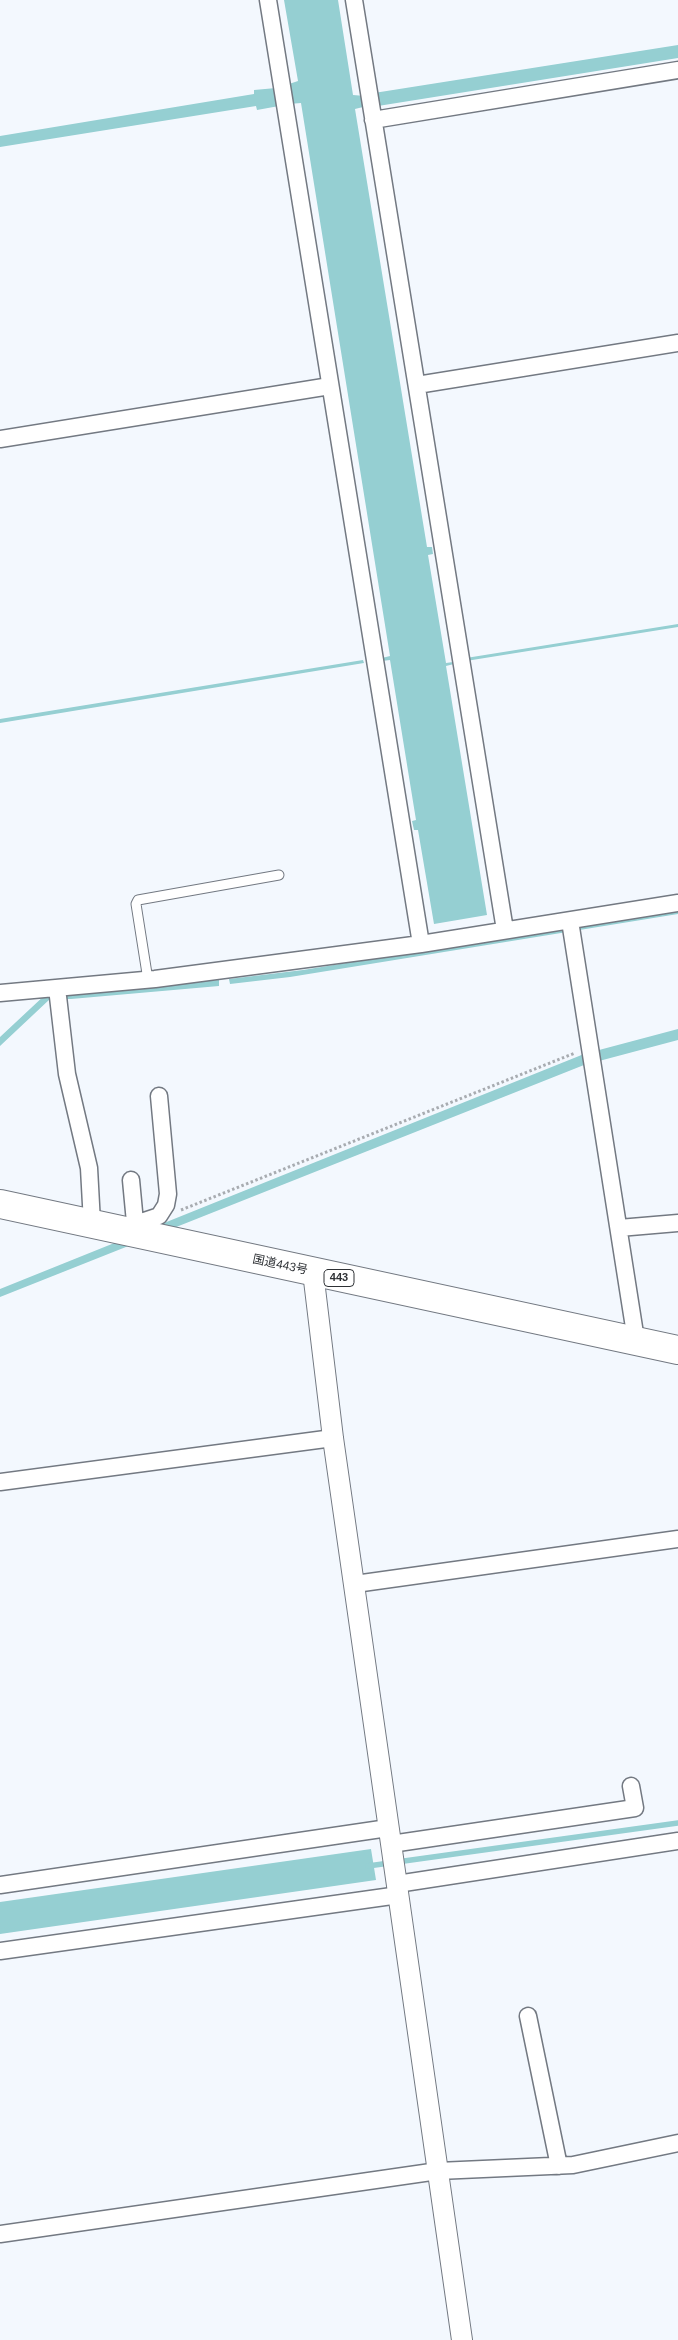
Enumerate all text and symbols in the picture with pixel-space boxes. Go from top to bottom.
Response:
street label: 国道443号 [251,1252,309,1278]
road number: 443 [324,1270,354,1286]

